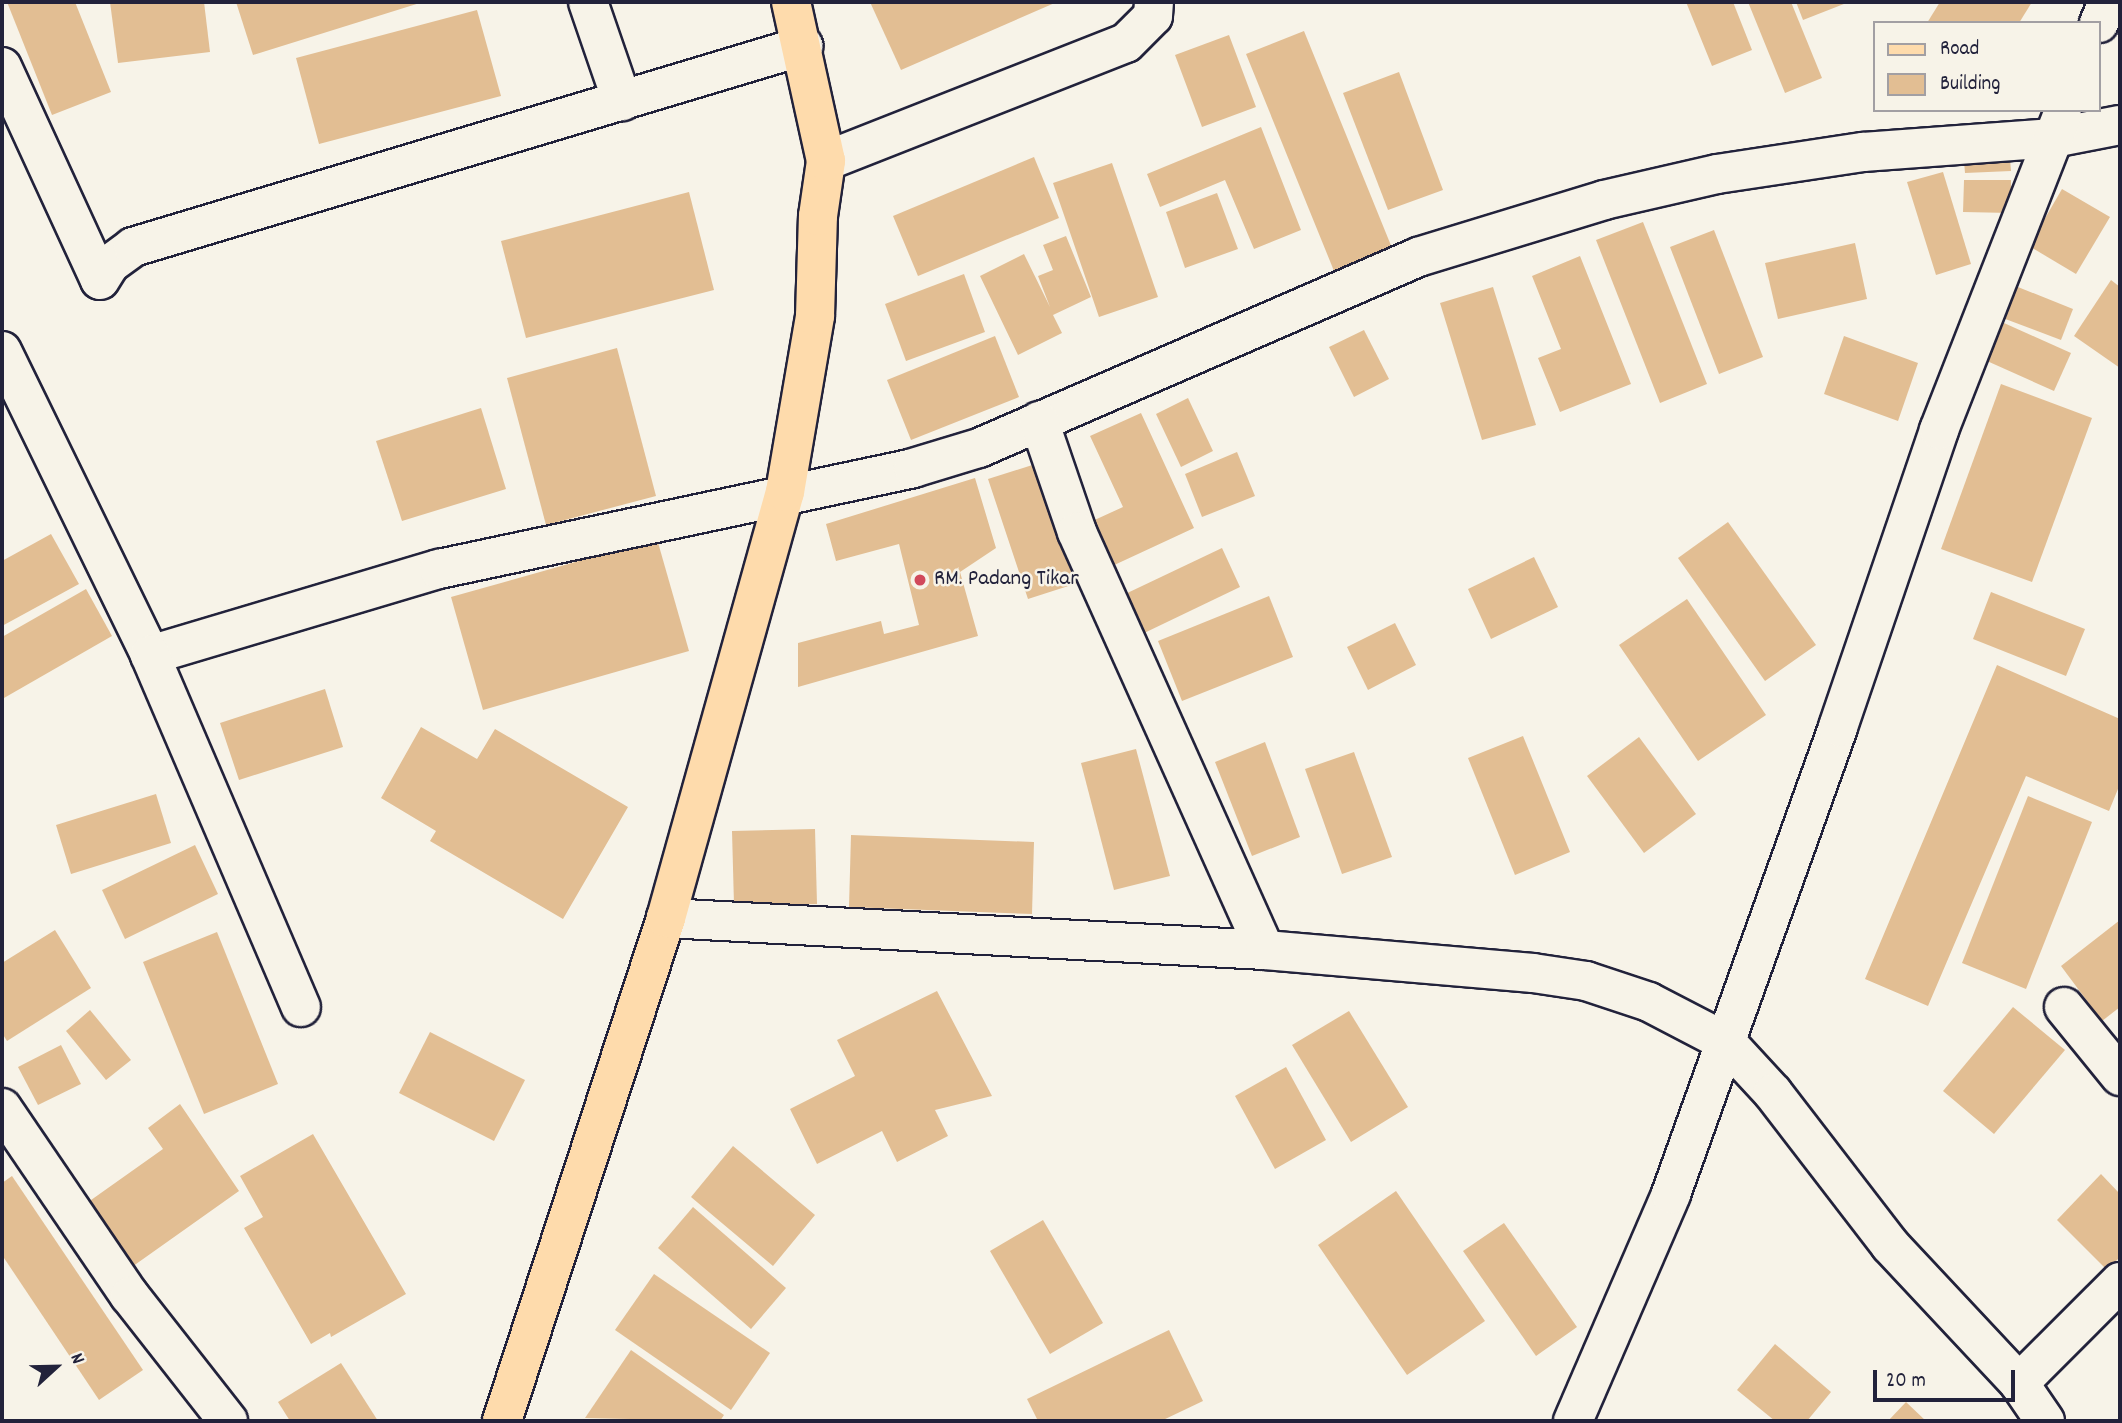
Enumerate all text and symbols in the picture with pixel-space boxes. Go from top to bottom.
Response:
legend [1874,21,2101,112]
text: Road [1940,35,1979,65]
text: Building [1940,70,2000,100]
place label: RM. Padang Tikar [934,566,1079,594]
marker: RM. Padang Tikar [912,572,928,588]
north arrow [21,1332,91,1402]
text: N [62,1350,90,1368]
scale bar [1877,1356,2019,1400]
text: 20 m [1886,1367,1926,1397]

